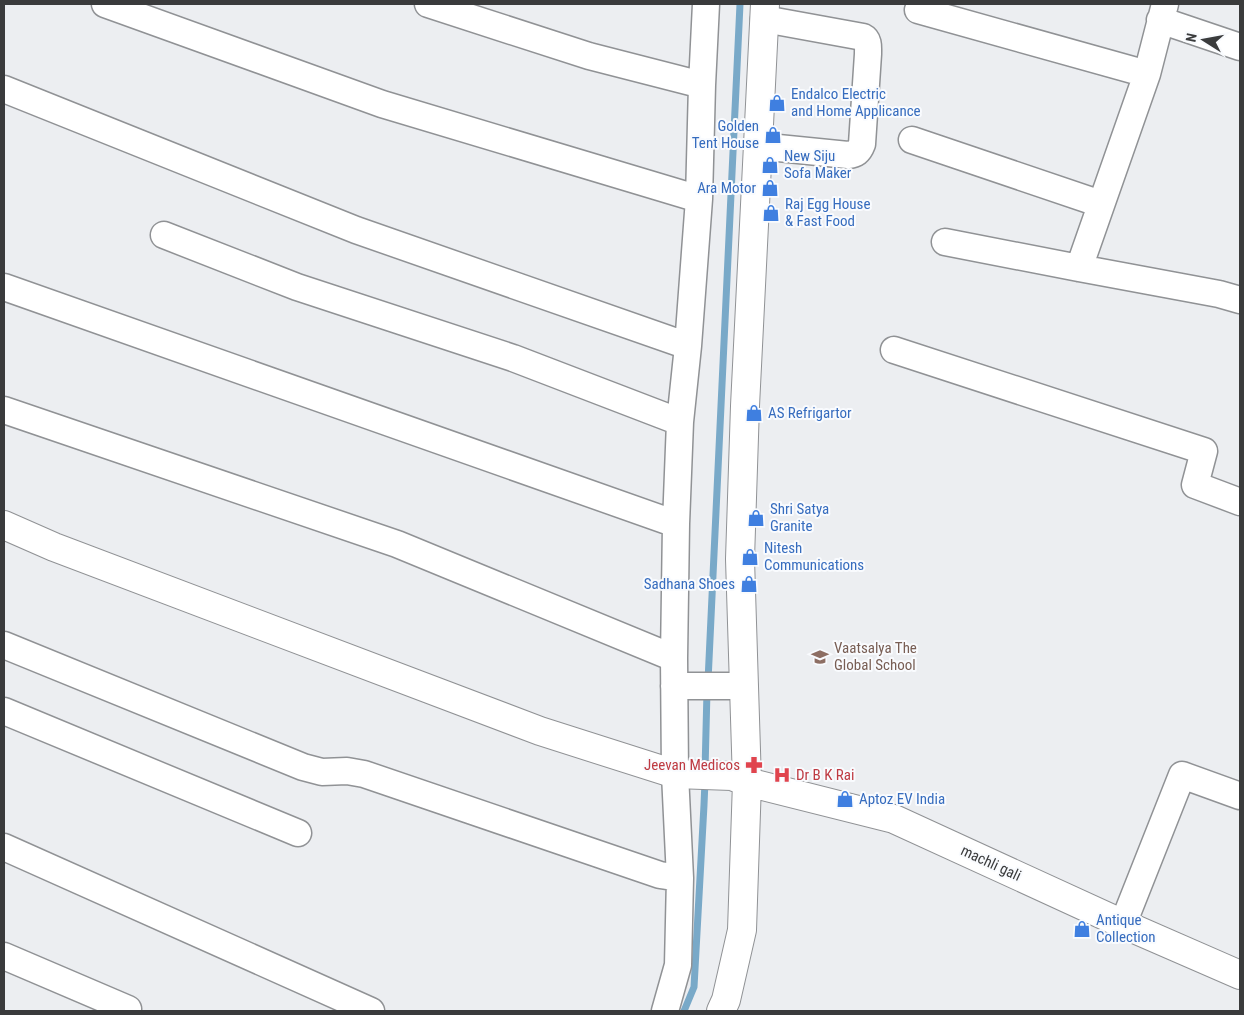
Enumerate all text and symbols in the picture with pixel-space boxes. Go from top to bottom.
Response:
north arrow [1179,15,1229,65]
text: N [1183,32,1200,43]
place label: Endalco Electric and Home Applicance [791,85,921,120]
shop icon: Endalco Electric and Home Applicance [767,93,787,113]
place label: Golden Tent House [692,117,759,152]
shop icon: Golden Tent House [763,125,783,145]
place label: New Siju Sofa Maker [784,147,852,182]
shop icon: New Siju Sofa Maker [760,155,780,175]
shop icon: Ara Motor [760,178,780,198]
place label: Ara Motor [697,179,756,197]
place label: Raj Egg House & Fast Food [785,195,870,230]
shop icon: Raj Egg House & Fast Food [761,203,781,223]
shop icon: AS Refrigartor [744,403,764,423]
place label: AS Refrigartor [768,404,852,422]
place label: Shri Satya Granite [770,500,829,535]
shop icon: Shri Satya Granite [746,508,766,528]
place label: Nitesh Communications [764,539,864,574]
shop icon: Nitesh Communications [740,547,760,567]
shop icon: Sadhana Shoes [739,574,759,594]
place label: Sadhana Shoes [644,575,735,593]
place label: Vaatsalya The Global School [834,639,917,674]
school or university icon: Vaatsalya The Global School [810,647,830,667]
pharmacy icon: Jeevan Medicos [744,755,764,775]
place label: Jeevan Medicos [644,756,740,774]
hospital icon: Dr B K Rai [772,765,792,785]
place label: Dr B K Rai [796,766,854,784]
shop icon: Aptoz EV India [835,789,855,809]
place label: Aptoz EV India [859,790,945,808]
street label: machli gali [958,841,1024,885]
place label: Antique Collection [1096,911,1156,946]
shop icon: Antique Collection [1072,919,1092,939]

